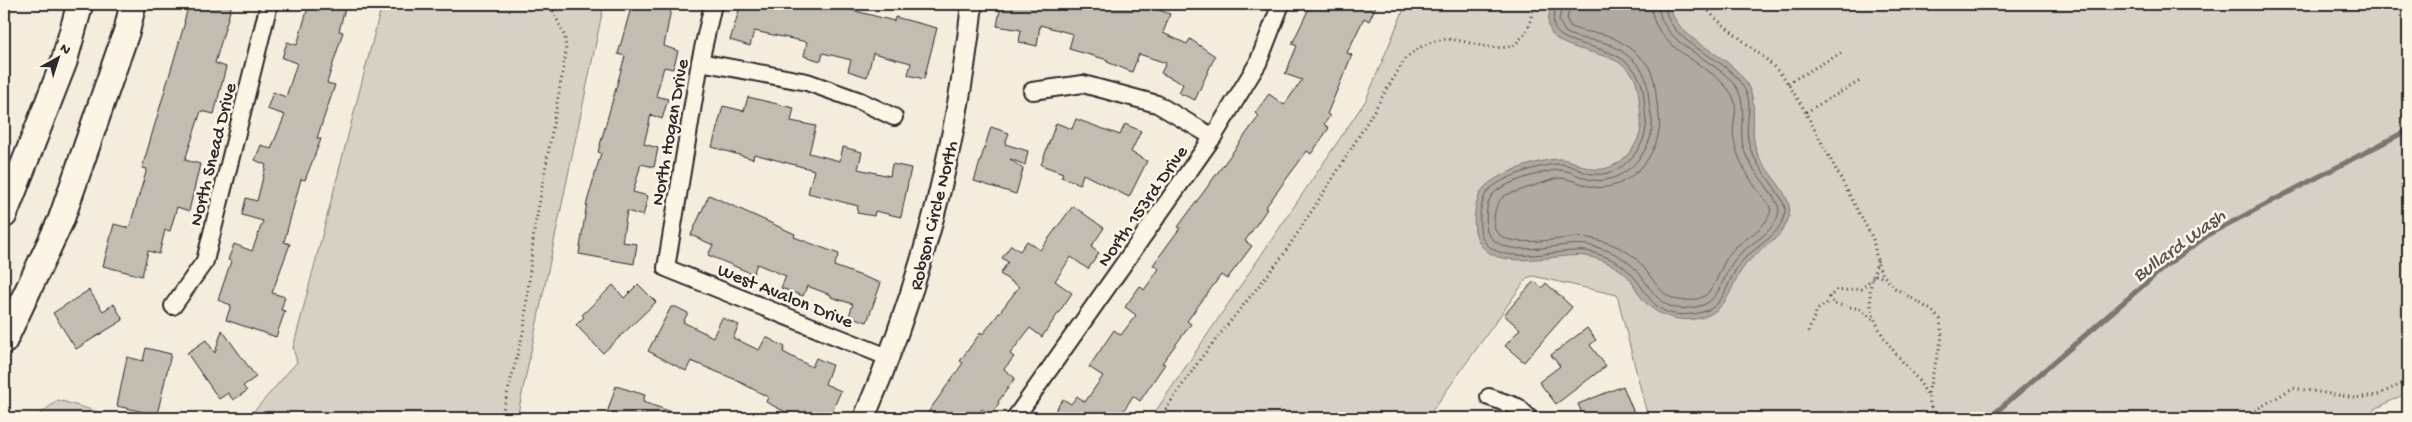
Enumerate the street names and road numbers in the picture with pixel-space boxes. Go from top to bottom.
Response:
street label: North Hogan Drive [647,57,696,208]
street label: North Snead Drive [185,81,243,229]
street label: Robson Circle North [906,139,965,293]
street label: North 153rd Drive [1094,142,1194,272]
street label: West Avalon Drive [713,260,856,335]

